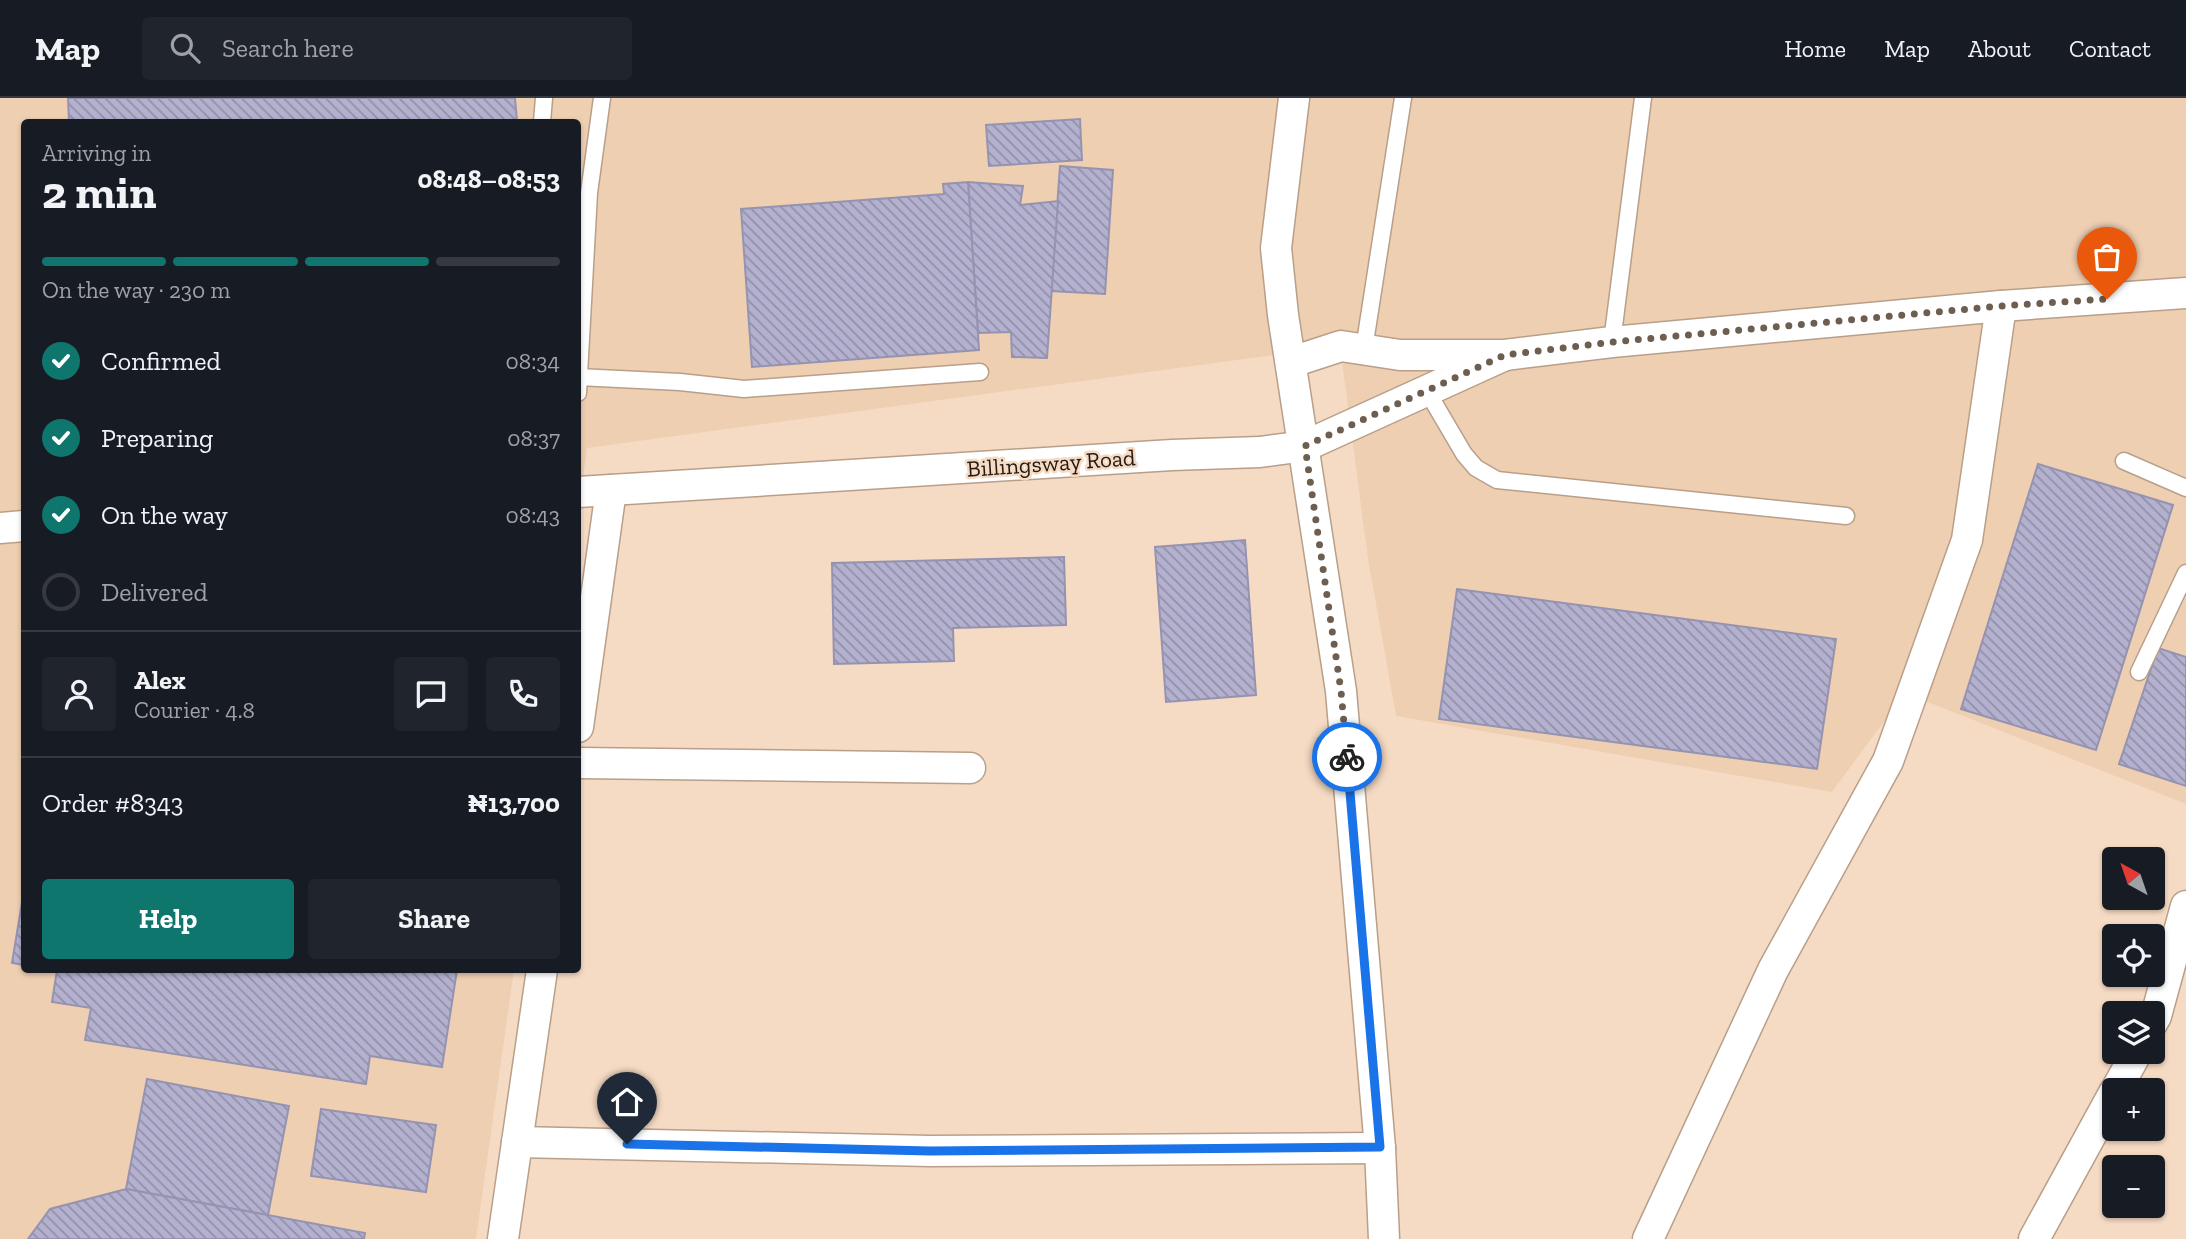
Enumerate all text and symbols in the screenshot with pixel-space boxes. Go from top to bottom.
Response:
search box [142,17,632,80]
text: Map [35,29,100,68]
icon: search [166,29,204,67]
text: Search here [222,32,354,64]
text: Home [1784,34,1846,63]
text: Map [1884,34,1930,63]
text: About [1968,34,2031,63]
text: Contact [2069,34,2151,63]
text: Arriving in [42,139,151,167]
text: 08:48–08:53 [418,163,560,195]
text: 2 min [42,165,157,220]
pin [2077,227,2137,299]
icon: bag [2088,238,2126,276]
text: On the way · 230 m [42,276,230,304]
icon: check [42,342,80,380]
text: Confirmed [101,345,221,377]
text: 08:34 [506,347,560,375]
icon: check [42,419,80,457]
text: Preparing [101,422,213,454]
text: 08:37 [507,424,560,452]
street label: Billingsway Road [966,443,1137,483]
icon: check [42,496,80,534]
text: On the way [101,499,228,531]
text: 08:43 [506,501,560,529]
text: Delivered [101,576,208,608]
button: person [42,657,116,731]
button: chat [394,657,468,731]
button: phone [486,657,560,731]
text: Alex [134,664,186,696]
text: Courier · 4.8 [134,696,255,724]
courier [1312,722,1382,792]
icon: bike [1328,738,1366,776]
text: Order #8343 [42,787,184,819]
text: ₦13,700 [467,787,560,819]
north arrow [2102,847,2165,910]
map controls [2102,847,2165,1218]
button: Help [42,879,294,959]
button: Share [308,879,560,959]
button: locate [2102,924,2165,987]
button: layers [2102,1001,2165,1064]
pin [597,1072,657,1144]
button: + [2102,1078,2165,1141]
icon: home [608,1083,646,1121]
button: − [2102,1155,2165,1218]

